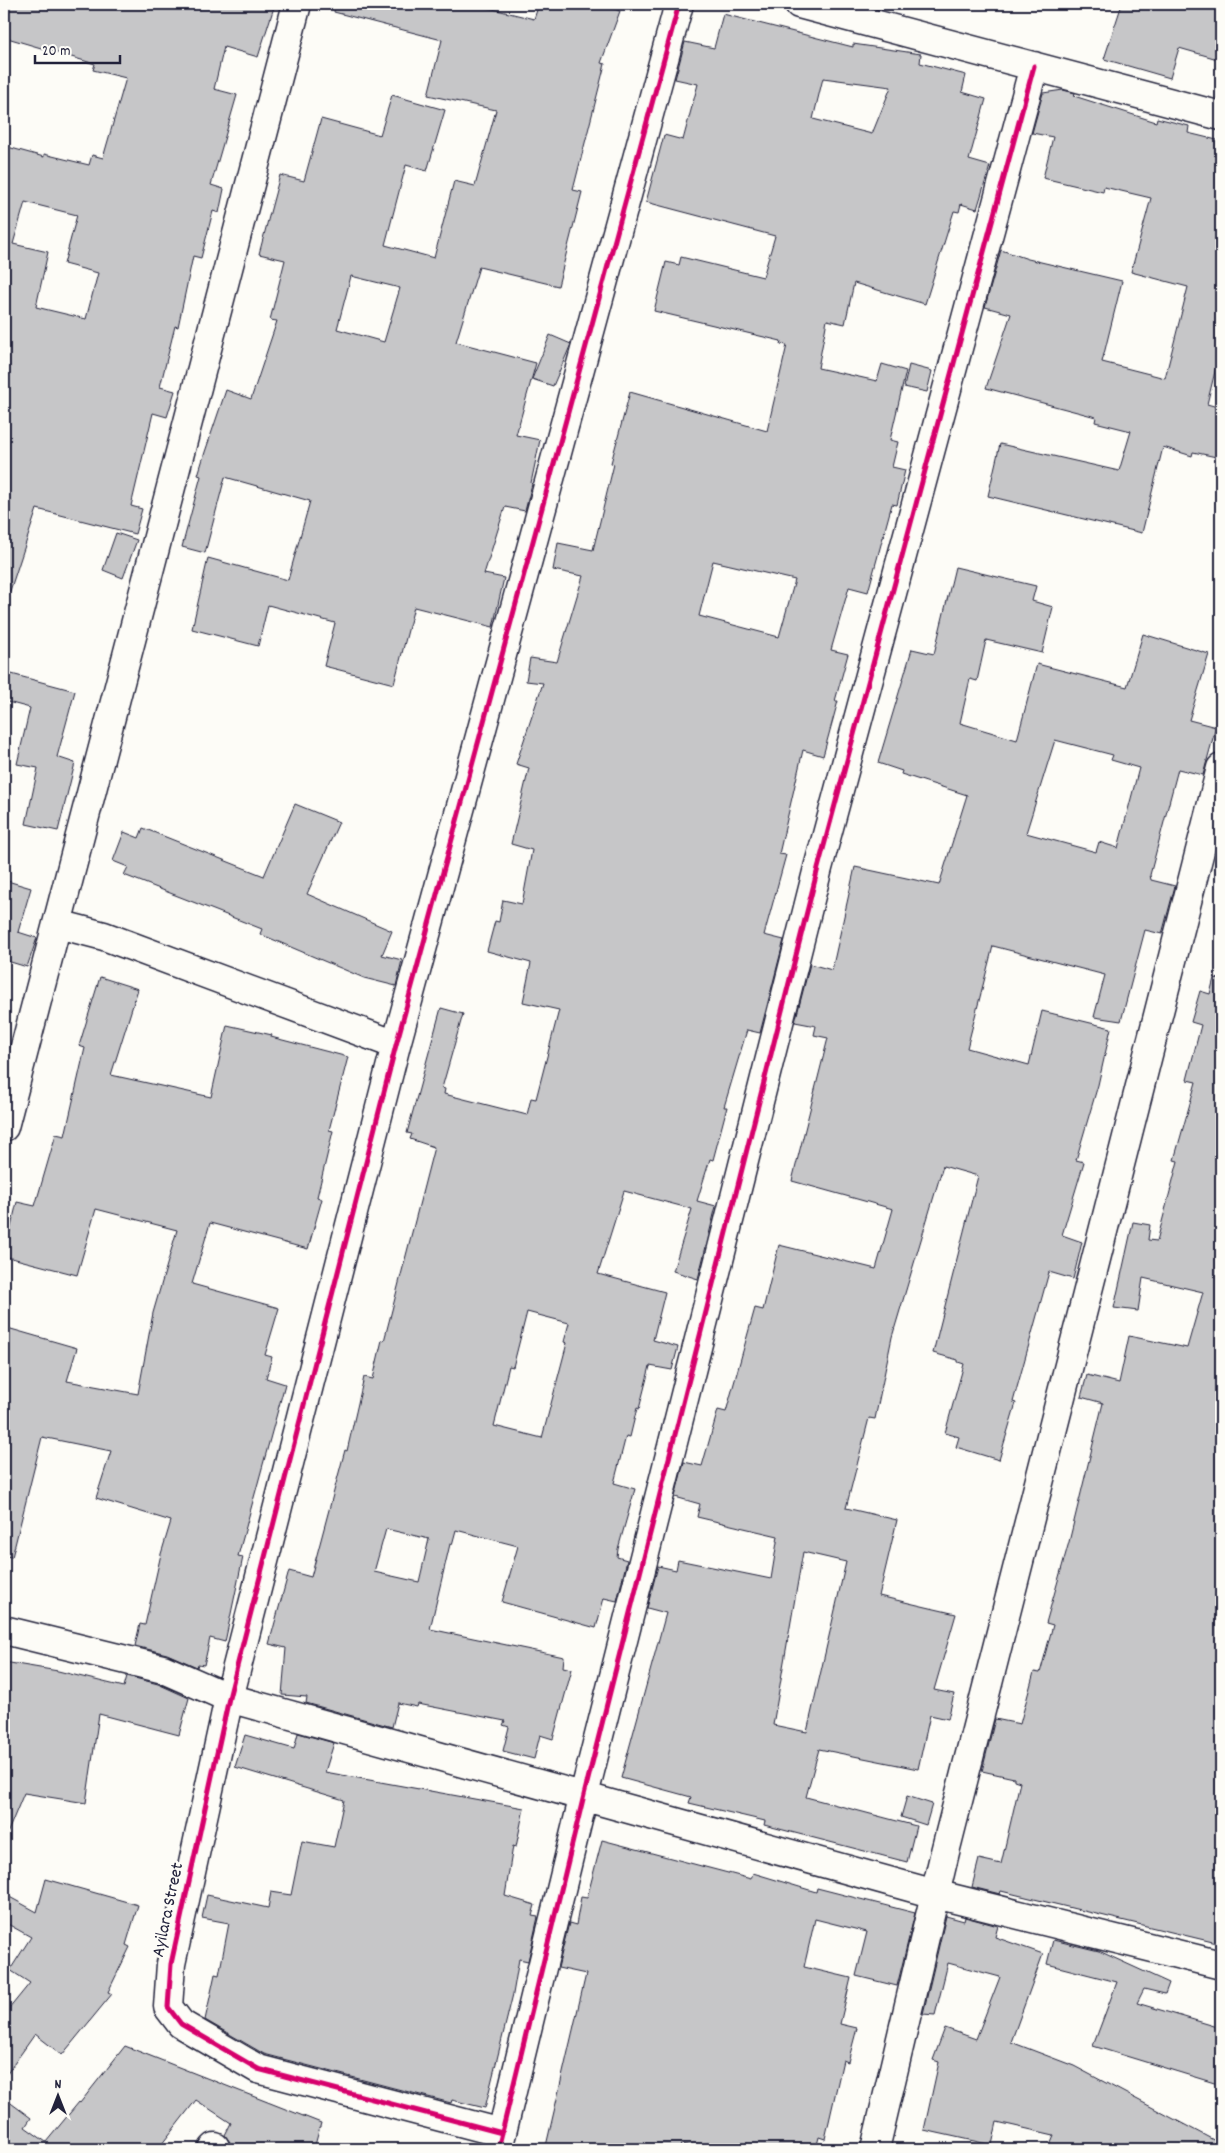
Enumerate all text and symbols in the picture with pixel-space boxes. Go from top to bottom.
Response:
scale bar [35,32,120,64]
text: 20 m [42,41,70,63]
street label: Ayilara Street [147,1860,191,1960]
north arrow [32,2070,82,2120]
text: N [55,2075,62,2095]

